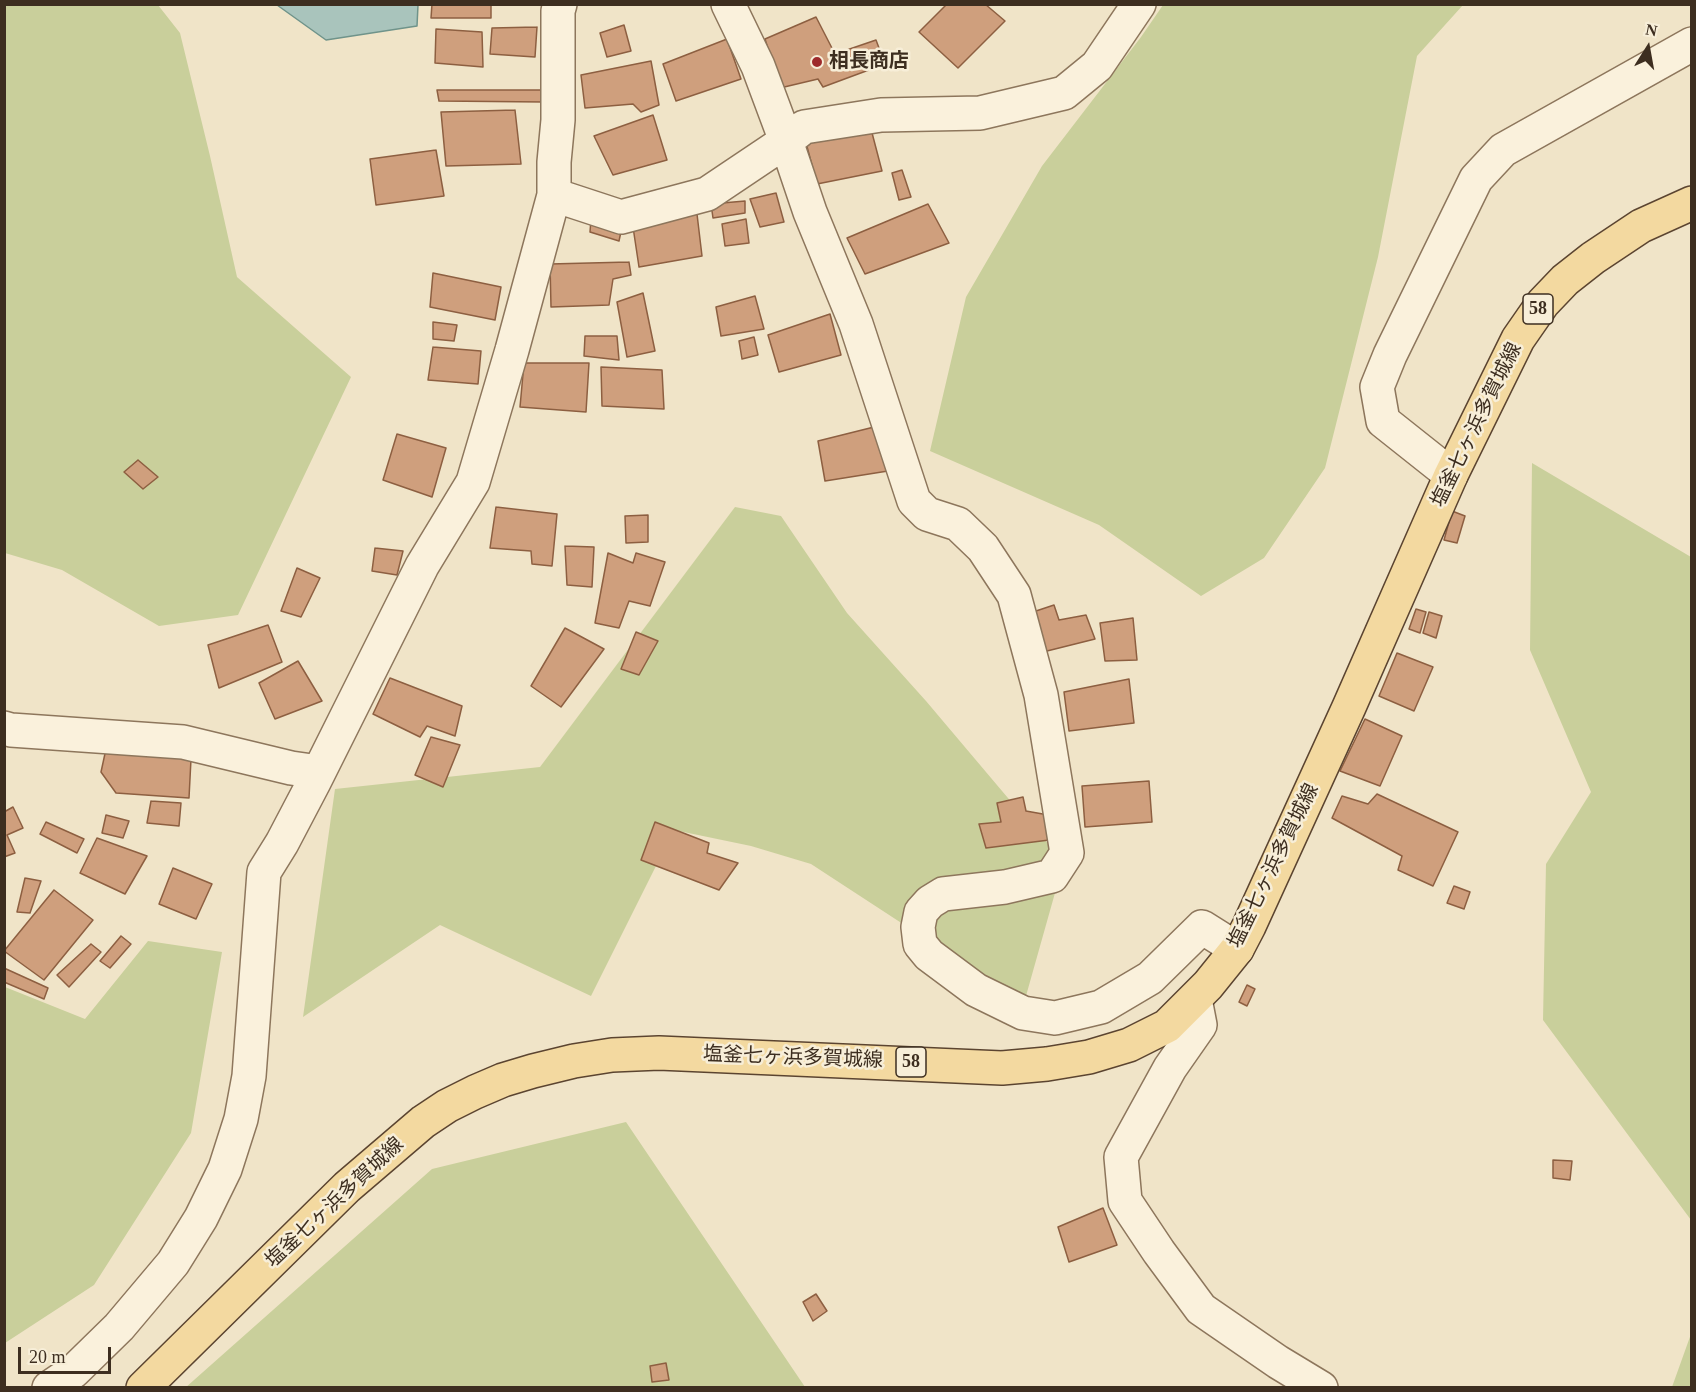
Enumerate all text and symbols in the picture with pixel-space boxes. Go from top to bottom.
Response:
north arrow [1618,18,1678,78]
text: N [1644,20,1659,39]
place label: 相長商店 [829,50,909,74]
marker: 相長商店 [810,55,824,69]
road number: 58 [1523,294,1553,324]
street label: 塩釜七ヶ浜多賀城線 [1427,339,1527,511]
street label: 塩釜七ヶ浜多賀城線 [1224,780,1324,952]
street label: 塩釜七ヶ浜多賀城線 [703,1043,883,1073]
road number: 58 [896,1047,926,1077]
street label: 塩釜七ヶ浜多賀城線 [261,1133,409,1273]
scale bar [21,1335,114,1373]
text: 20 m [29,1347,66,1367]

